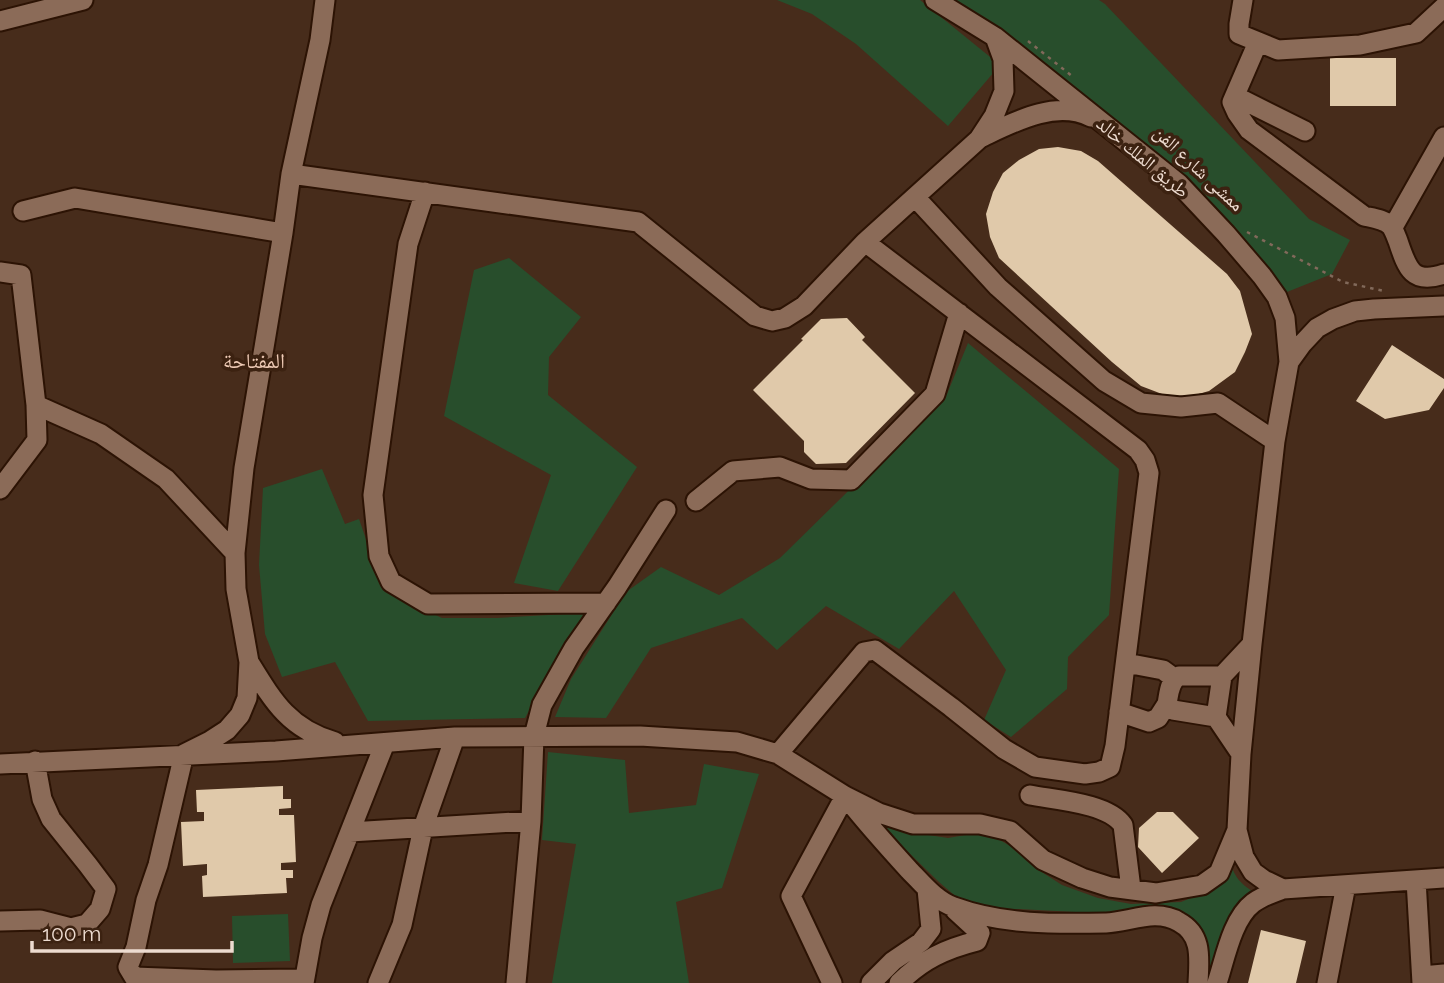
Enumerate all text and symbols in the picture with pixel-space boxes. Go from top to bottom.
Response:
street label: طريق الملك خالد [1092,112,1194,203]
street label: ممشى شارع الفن [1149,121,1249,216]
district label: المفتاحة [223,348,285,373]
scale bar [32,909,231,953]
text: 100 m [42,921,101,946]

